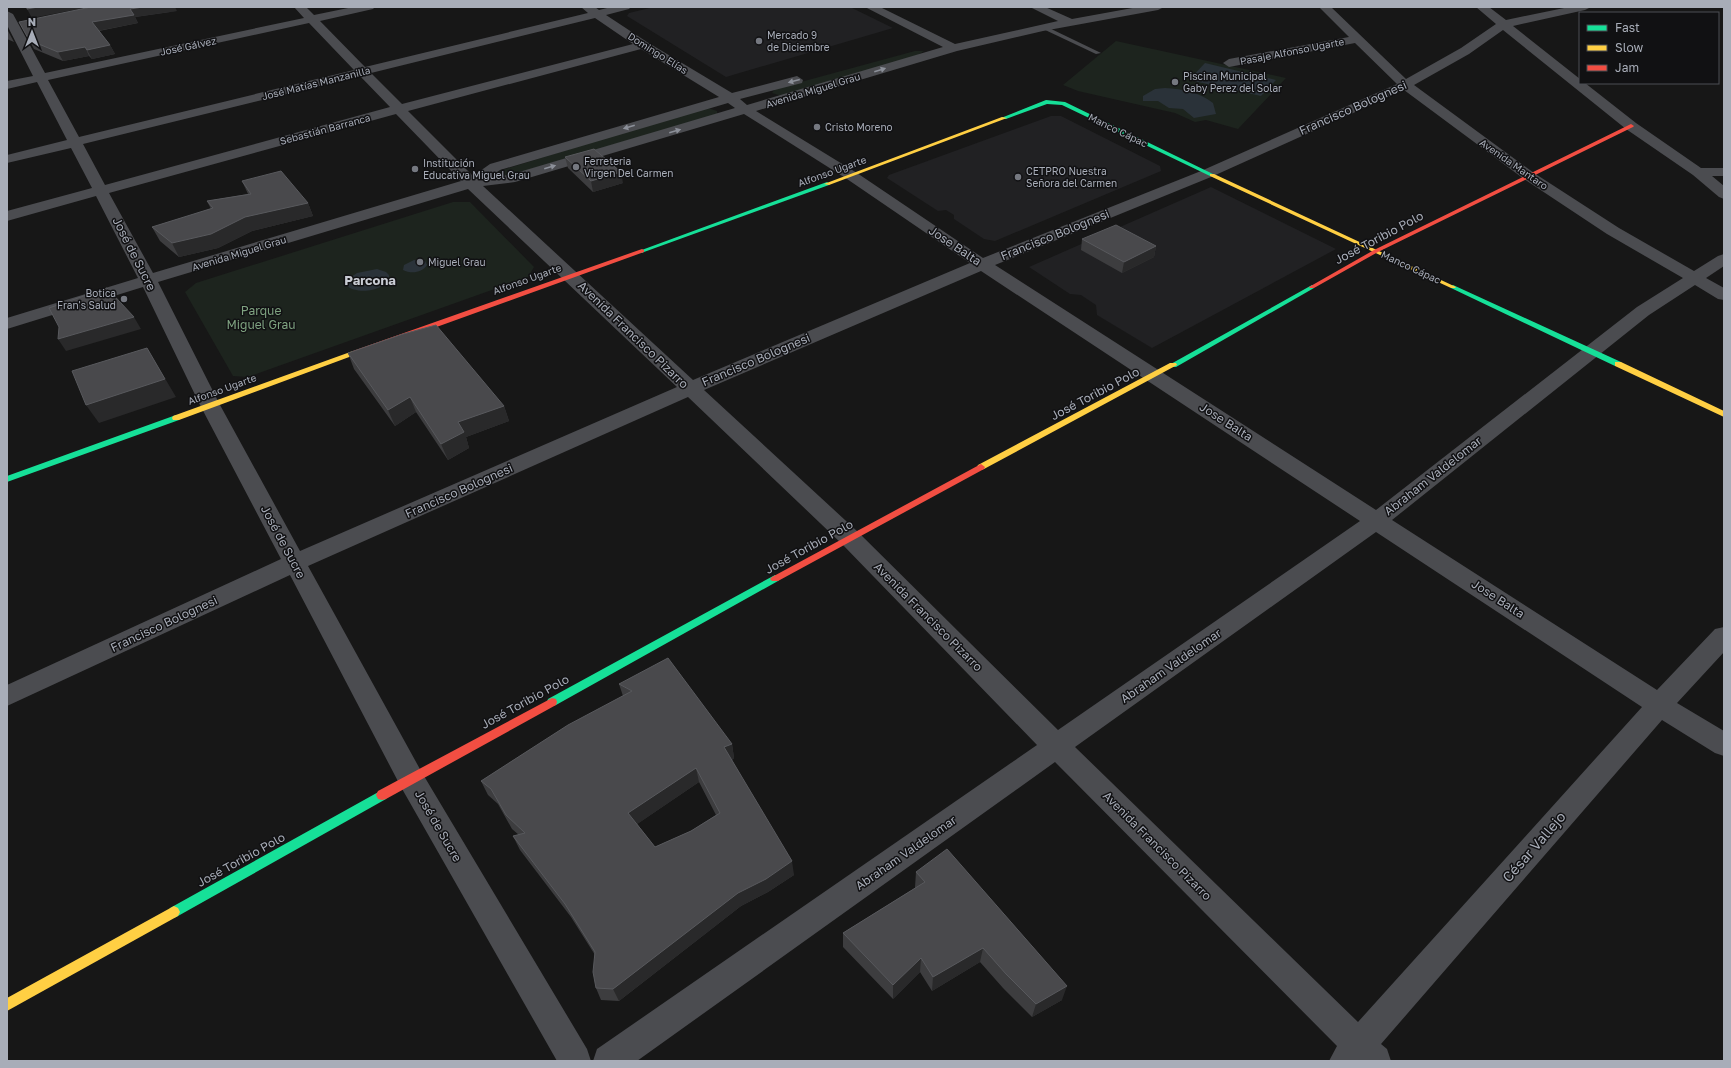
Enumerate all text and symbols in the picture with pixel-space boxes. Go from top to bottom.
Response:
north arrow [12,12,52,52]
legend [1579,12,1719,84]
text: N [28,15,36,28]
text: Fast [1615,20,1640,35]
place label: Mercado 9 de Diciembre [767,29,830,53]
street label: Domingo Elías [626,30,690,76]
street label: José Gálvez [159,34,217,58]
street label: Pasaje Alfonso Ugarte [1239,35,1345,67]
marker: Mercado 9 de Diciembre [754,36,764,46]
text: Slow [1615,40,1643,55]
text: Jam [1615,60,1639,75]
street label: José Matías Manzanilla [260,64,372,102]
one-way arrow [875,67,887,73]
street label: Avenida Miguel Grau [764,70,862,110]
place label: Piscina Municipal Gaby Perez del Solar [1183,70,1282,94]
marker: Piscina Municipal Gaby Perez del Solar [1170,77,1180,87]
street label: Francisco Bolognesi [1297,77,1409,138]
one-way arrow [788,78,800,84]
street label: Sebastián Barranca [278,111,372,147]
street label: Manco Cápac [1087,111,1150,150]
place label: Cristo Moreno [825,121,893,133]
marker: Cristo Moreno [812,122,822,132]
one-way arrow [622,124,634,130]
one-way arrow [669,128,681,134]
street label: Avenida Mantaro [1478,136,1550,192]
street label: Alfonso Ugarte [796,153,868,189]
place label: Ferreteria Virgen Del Carmen [584,155,673,179]
place label: Institución Educativa Miguel Grau [423,157,530,181]
marker: Ferreteria Virgen Del Carmen [571,162,581,172]
marker: Institución Educativa Miguel Grau [410,164,420,174]
one-way arrow [545,164,557,170]
place label: CETPRO Nuestra Señora del Carmen [1026,165,1117,189]
marker: CETPRO Nuestra Señora del Carmen [1013,172,1023,182]
street label: Francisco Bolognesi [998,206,1111,263]
street label: José Toribio Polo [1332,208,1426,267]
street label: José de Sucre [109,214,159,293]
street label: Jose Balta [926,223,984,269]
street label: Avenida Miguel Grau [190,233,288,273]
street label: Manco Cápac [1379,248,1443,286]
place label: Miguel Grau [428,256,486,268]
marker: Miguel Grau [415,257,425,267]
street label: Alfonso Ugarte [491,261,563,297]
district label: Parcona [344,272,396,288]
street label: Avenida Francisco Pizarro [575,278,692,391]
place label: Botica Fran's Salud [57,287,116,311]
marker: Botica Fran's Salud [119,294,129,304]
park label: Parque Miguel Grau [226,303,296,332]
street label: Francisco Bolognesi [699,330,812,389]
street label: José Toribio Polo [1048,364,1142,423]
street label: Alfonso Ugarte [186,371,258,407]
street label: Jose Balta [1197,399,1256,444]
street label: Abraham Valdelomar [1381,433,1485,518]
street label: Francisco Bolognesi [403,460,515,521]
street label: José de Sucre [258,503,309,581]
street label: José Toribio Polo [762,516,855,577]
street label: Avenida Francisco Pizarro [871,559,986,674]
street label: Jose Balta [1469,576,1528,621]
street label: Francisco Bolognesi [108,592,220,655]
street label: Abraham Valdelomar [1117,625,1224,706]
street label: José Toribio Polo [478,671,571,732]
street label: José de Sucre [412,787,465,864]
street label: Avenida Francisco Pizarro [1100,788,1215,903]
street label: César Vallejo [1499,808,1569,885]
street label: Abraham Valdelomar [852,812,959,893]
street label: José Toribio Polo [194,829,287,890]

